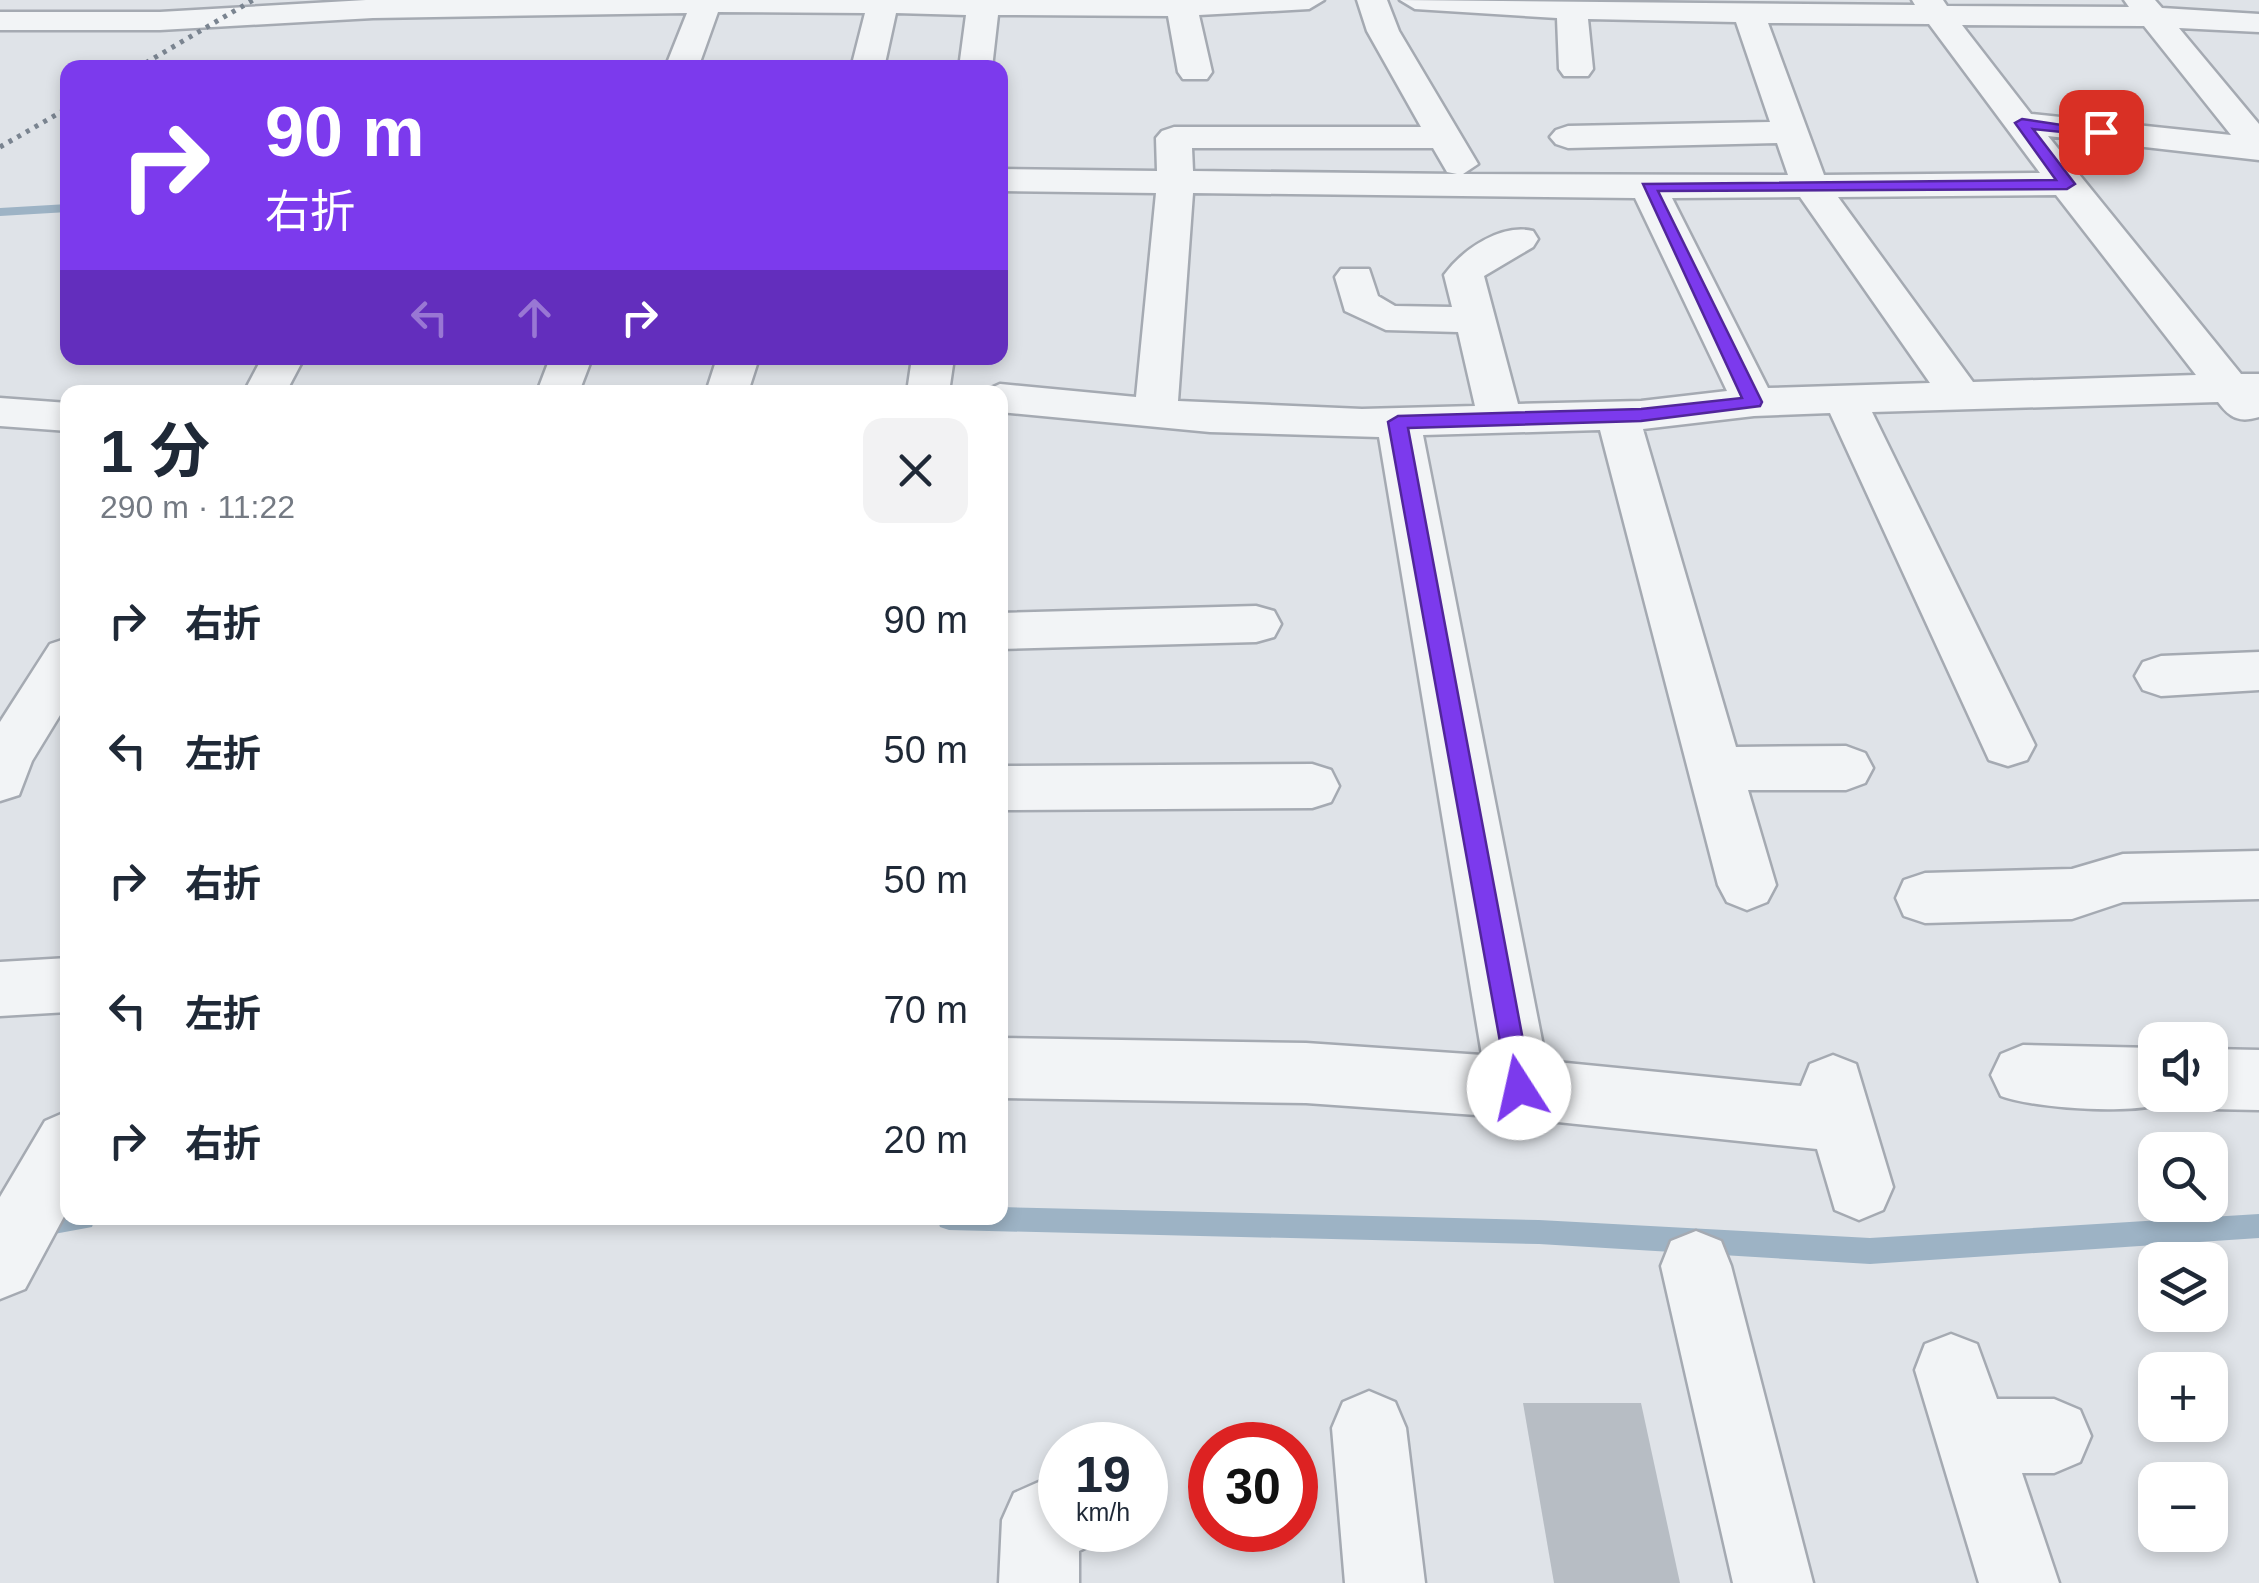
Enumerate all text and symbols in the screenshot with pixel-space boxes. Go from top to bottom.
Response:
pin [2059,90,2144,175]
text: 90 m [265,93,425,171]
icon: right [100,100,230,230]
icon: arrive [2074,105,2129,160]
text: 右折 [265,186,355,237]
icon: left [402,290,457,345]
icon: ahead [507,290,562,345]
icon: right [612,290,667,345]
text: 1 分 [100,418,210,485]
button: close [863,418,968,523]
text: 290 m · 11:22 [100,489,295,525]
icon: right [100,593,155,648]
text: 90 m [884,599,968,641]
text: 右折 [185,603,261,645]
icon: left [100,723,155,778]
text: 50 m [884,729,968,771]
text: 左折 [185,733,261,775]
icon: right [100,853,155,908]
text: 50 m [884,859,968,901]
text: 右折 [185,863,261,905]
icon: left [100,983,155,1038]
text: 70 m [884,989,968,1031]
text: 左折 [185,993,261,1035]
map controls [2138,1022,2228,1552]
button: sound [2138,1022,2228,1112]
position arrow [1467,1036,1571,1140]
icon: right [100,1113,155,1168]
text: 20 m [884,1119,968,1161]
text: 右折 [185,1123,261,1165]
button: search [2138,1132,2228,1222]
button: layers [2138,1242,2228,1332]
button: + [2138,1352,2228,1442]
speed limit sign: 30 [1188,1422,1318,1552]
text: 19 [1075,1447,1131,1503]
button: − [2138,1462,2228,1552]
text: km/h [1076,1498,1130,1526]

